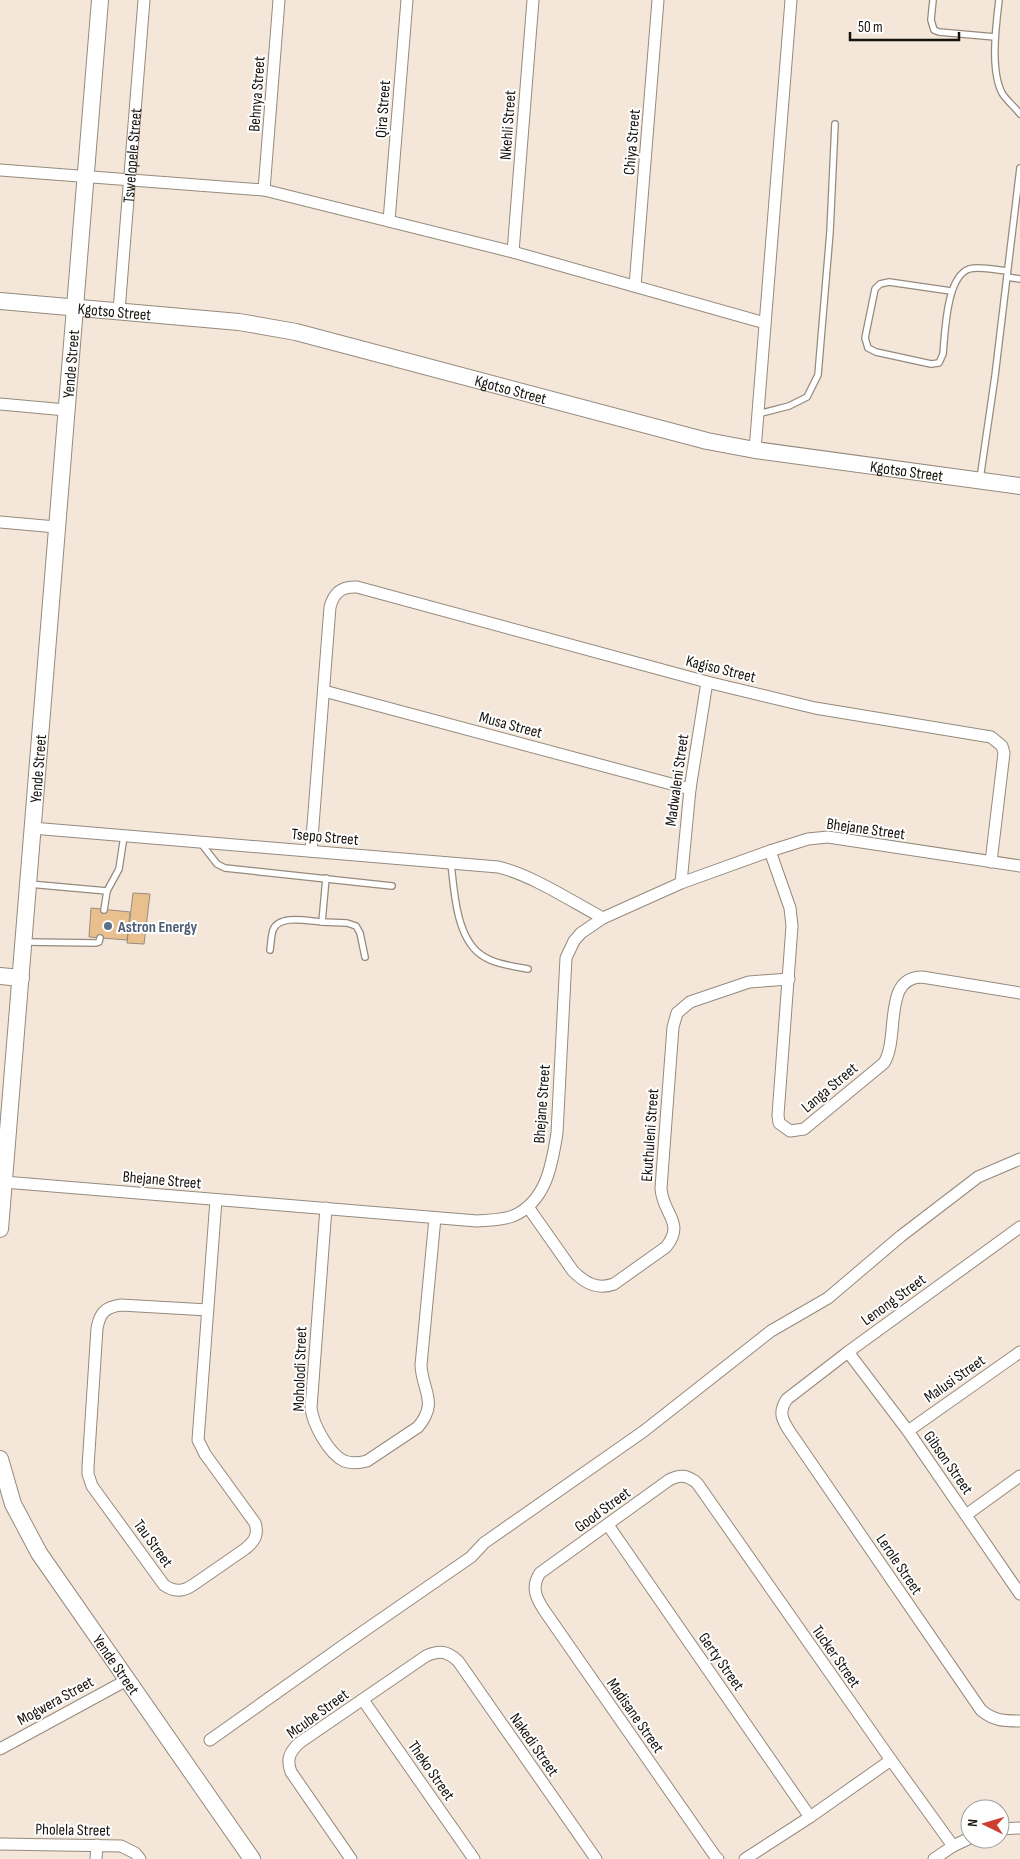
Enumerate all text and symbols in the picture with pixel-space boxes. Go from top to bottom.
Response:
scale bar [850,10,959,42]
text: 50 m [858,18,883,37]
street label: Behnya Street [245,56,270,132]
street label: Qira Street [372,80,395,139]
street label: Nkehli Street [497,89,520,161]
street label: Tswelopele Street [120,107,146,204]
street label: Chiya Street [620,108,645,176]
street label: Kgotso Street [77,300,152,325]
street label: Yende Street [60,329,84,399]
street label: Kgotso Street [472,372,549,409]
street label: Kgotso Street [869,458,944,486]
street label: Kagiso Street [684,652,758,687]
street label: Musa Street [477,708,544,743]
street label: Madwaleni Street [662,733,693,827]
street label: Yende Street [27,734,51,804]
street label: Bhejane Street [825,815,906,844]
street label: Tsepo Street [291,825,359,850]
place label: Astron Energy [117,918,197,937]
marker: Astron Energy [102,920,114,932]
street label: Langa Street [798,1059,862,1117]
street label: Bhejane Street [530,1064,555,1144]
street label: Ekuthuleni Street [638,1088,663,1182]
street label: Bhejane Street [122,1168,202,1193]
street label: Lenong Street [858,1270,930,1330]
street label: Moholodi Street [290,1326,311,1412]
street label: Malusi Street [921,1351,989,1407]
street label: Gibson Street [919,1427,977,1498]
street label: Good Street [571,1484,635,1537]
street label: Tau Street [129,1516,177,1572]
street label: Lerole Street [872,1531,926,1599]
street label: Tucker Street [807,1622,864,1692]
street label: Gerty Street [694,1629,748,1695]
street label: Yende Street [88,1632,143,1699]
street label: Mogwera Street [14,1672,97,1730]
street label: Madisane Street [602,1675,667,1757]
street label: Mcube Street [283,1685,353,1743]
street label: Nakedi Street [505,1710,562,1780]
street label: Theko Street [403,1737,458,1804]
north arrow [960,1799,1010,1849]
text: N [964,1818,981,1827]
street label: Pholela Street [35,1820,111,1841]

